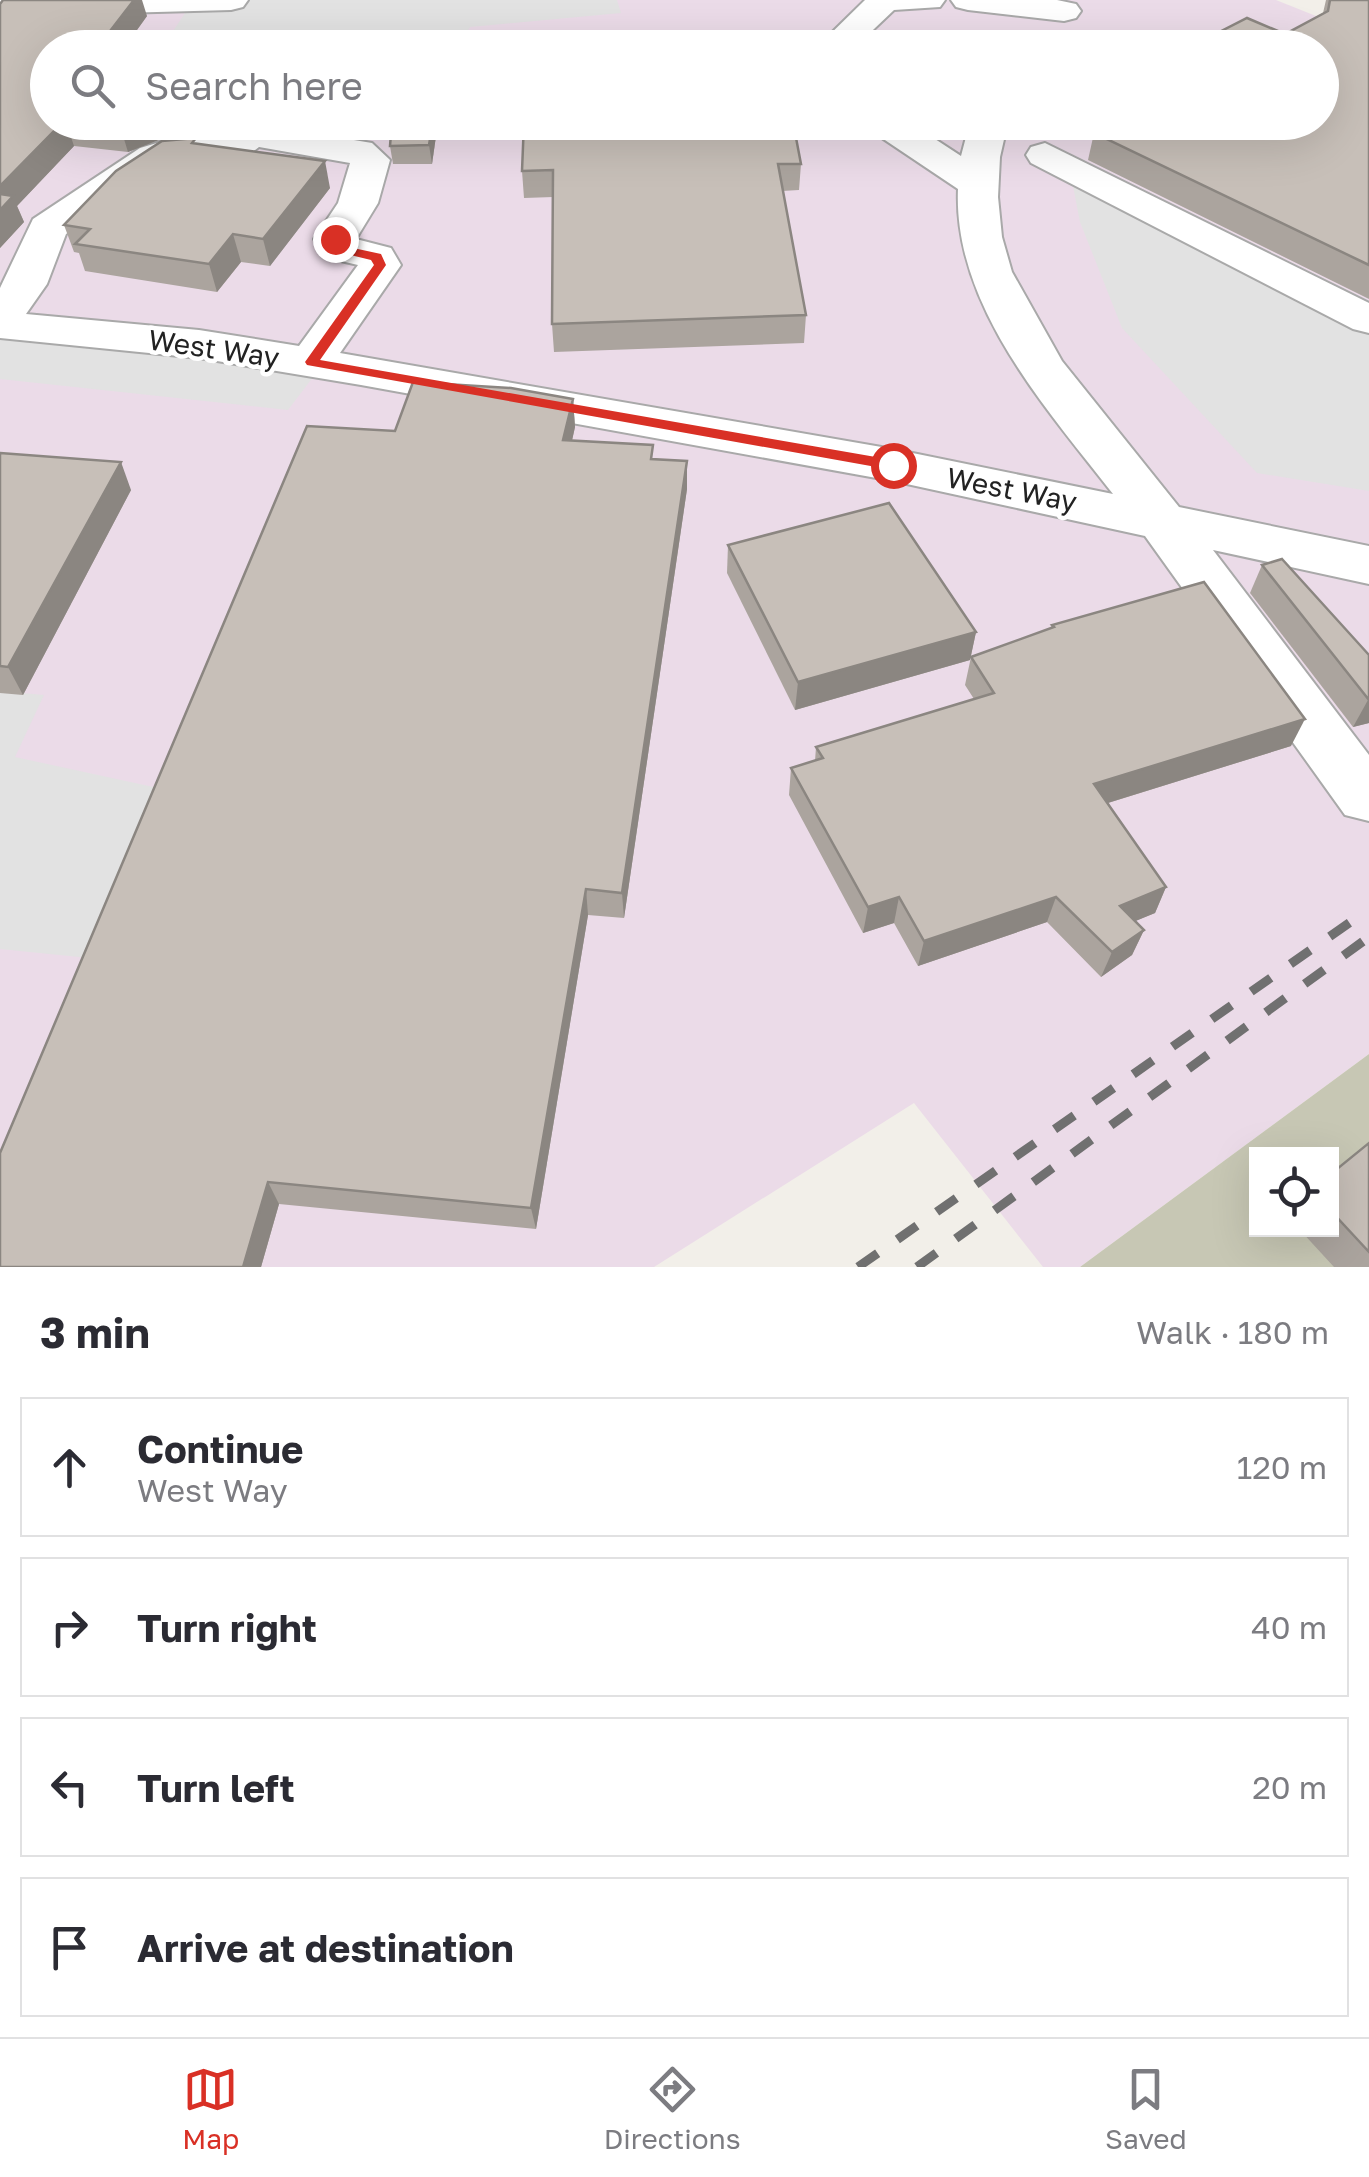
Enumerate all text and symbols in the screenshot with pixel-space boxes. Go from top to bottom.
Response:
search box [30,30,1339,140]
icon: search [65,58,120,113]
text: Search here [145,63,363,108]
route end [313,217,359,263]
street label: West Way [146,322,282,374]
route start [871,443,917,489]
street label: West Way [944,460,1080,518]
map controls [1249,1147,1339,1237]
button: locate [1249,1147,1339,1237]
text: 3 min [40,1307,150,1357]
text: Walk · 180 m [1136,1313,1329,1351]
text: Continue [137,1426,303,1471]
icon: ahead [42,1440,97,1495]
text: 120 m [1237,1448,1327,1486]
text: West Way [137,1471,288,1509]
icon: right [42,1600,97,1655]
text: Turn right [137,1605,317,1650]
text: 40 m [1251,1608,1327,1646]
icon: left [42,1760,97,1815]
text: Turn left [137,1765,295,1810]
text: 20 m [1252,1768,1327,1806]
icon: arrive [42,1920,97,1975]
text: Arrive at destination [137,1925,514,1970]
tab: Map [182,2062,239,2155]
tab: Directions [604,2062,741,2155]
tab: Saved [1105,2062,1187,2155]

